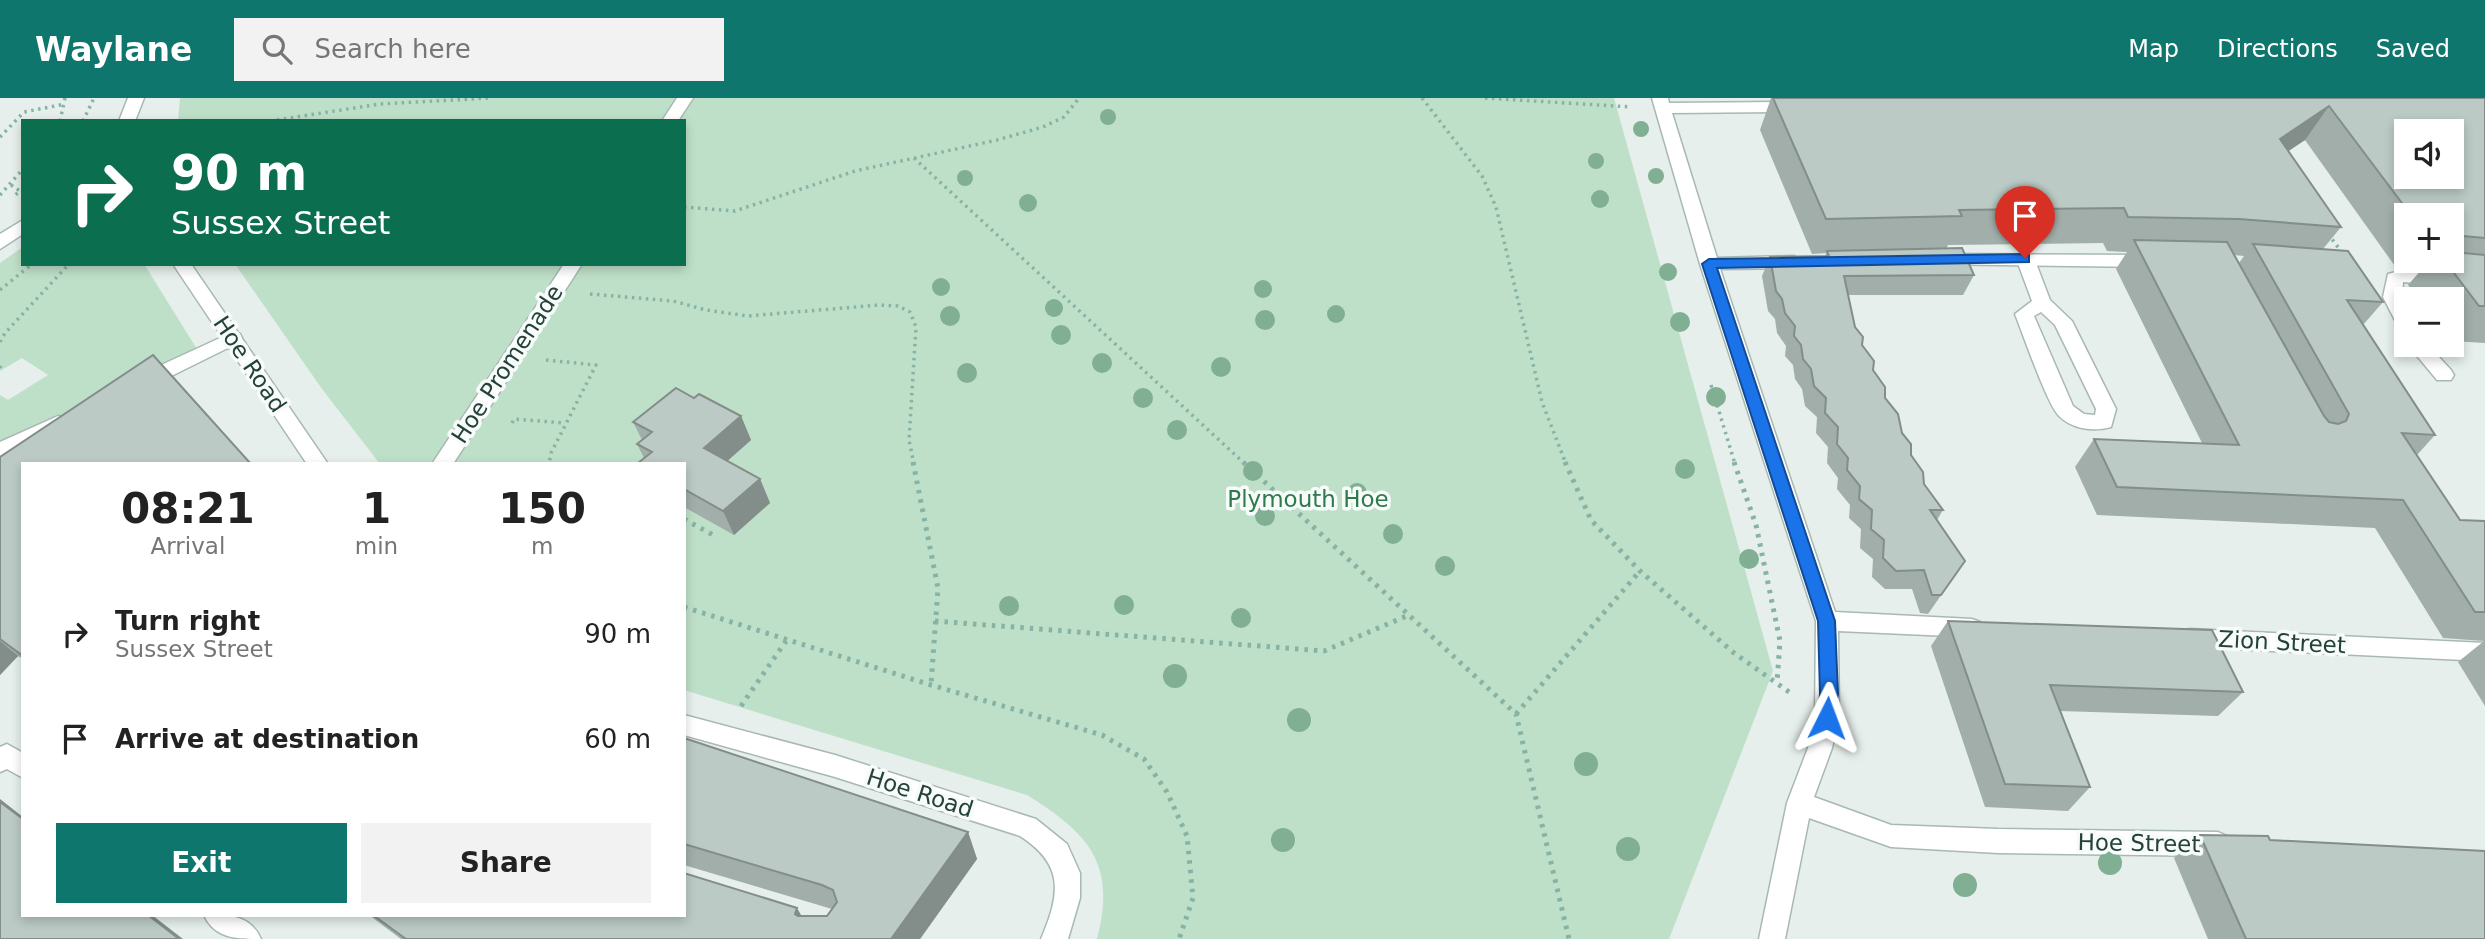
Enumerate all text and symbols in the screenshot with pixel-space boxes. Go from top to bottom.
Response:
search box [234,18,724,81]
text: Waylane [35,30,192,69]
icon: search [258,30,296,68]
text: Search here [314,34,471,64]
text: Map [2128,35,2179,63]
text: Directions [2217,35,2338,63]
text: Saved [2376,35,2450,63]
map controls [2394,119,2464,357]
button: sound [2394,119,2464,189]
text: 90 m [171,145,307,202]
icon: right [56,147,147,238]
pin [1995,186,2055,258]
icon: arrive [2006,197,2044,235]
button: + [2394,203,2464,273]
text: Sussex Street [171,204,390,242]
street label: Hoe Promenade [446,280,568,448]
button: − [2394,287,2464,357]
street label: Hoe Road [208,311,292,417]
text: 08:21 [121,484,255,533]
text: 1 [362,484,391,533]
text: 150 [498,484,586,533]
park label: Plymouth Hoe [1227,486,1389,512]
text: Arrival [151,533,225,559]
text: min [355,533,398,559]
text: m [531,533,553,559]
text: Turn right [115,606,260,636]
icon: right [56,615,94,653]
text: 90 m [584,619,651,649]
street label: Zion Street [2217,626,2347,658]
text: Sussex Street [115,636,273,662]
position arrow [1790,681,1864,755]
icon: arrive [56,720,94,758]
text: Arrive at destination [115,724,419,754]
text: 60 m [584,724,651,754]
street label: Hoe Road [863,764,977,822]
button: Exit [56,823,347,903]
button: Share [361,823,651,903]
street label: Hoe Street [2077,829,2201,857]

